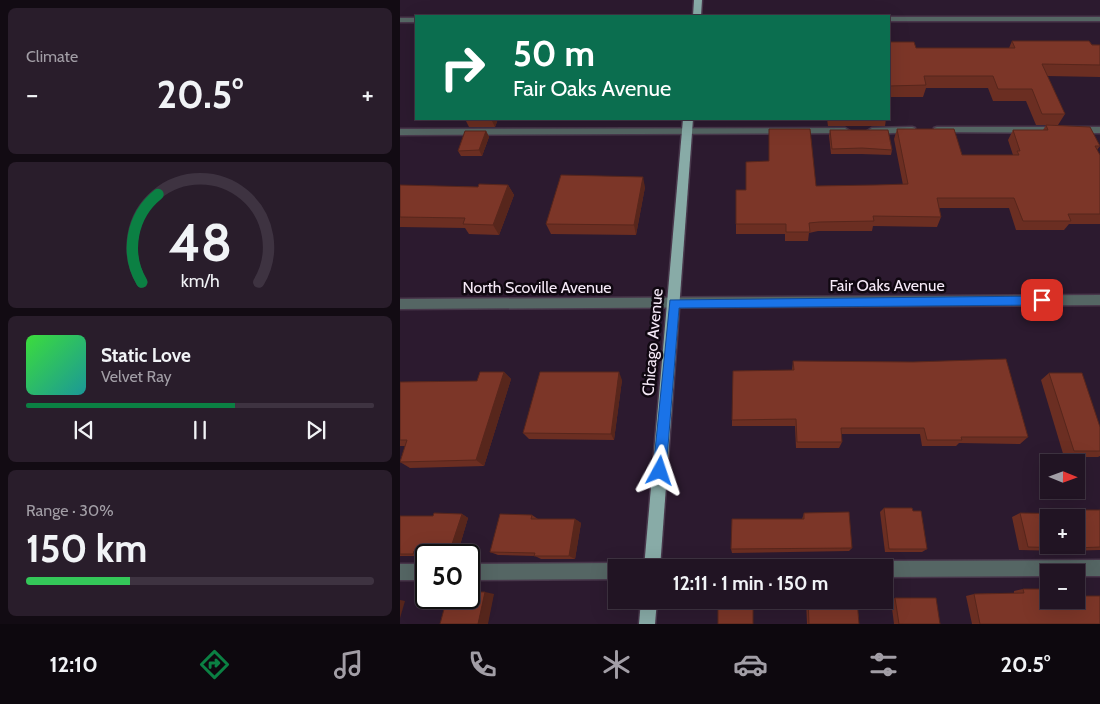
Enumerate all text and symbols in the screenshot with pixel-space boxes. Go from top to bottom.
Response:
text: 50 m [513,32,595,75]
icon: right [430,35,495,100]
text: Climate [26,47,78,66]
text: 20.5° [157,71,243,118]
text: Fair Oaks Avenue [513,75,671,102]
text: − [26,77,38,111]
text: + [362,77,374,111]
text: 48 [168,211,232,274]
text: km/h [180,270,220,291]
street label: Fair Oaks Avenue [829,276,945,295]
street label: North Scoville Avenue [463,278,611,297]
pin [1021,279,1063,321]
icon: arrive [1028,286,1056,314]
street label: Chicago Avenue [638,287,667,397]
text: Static Love [101,344,191,367]
text: Velvet Ray [101,367,172,386]
icon: previous [70,416,98,444]
icon: pause [186,416,214,444]
icon: next [302,416,330,444]
position arrow [633,444,685,496]
north arrow [1040,454,1085,499]
map controls [1040,454,1085,609]
text: Range · 30% [26,501,114,520]
button: + [1040,509,1085,554]
text: 150 km [26,525,147,572]
speed limit sign: 50 [415,544,480,609]
button: − [1040,564,1085,609]
text: 12:11 · 1 min · 150 m [673,572,828,595]
icon: directions [197,647,232,682]
icon: music [331,647,366,682]
icon: phone [465,647,500,682]
icon: climate [599,647,634,682]
icon: car [733,647,768,682]
icon: filters [866,647,901,682]
text: 12:10 [49,651,98,678]
text: 20.5° [1000,651,1050,678]

